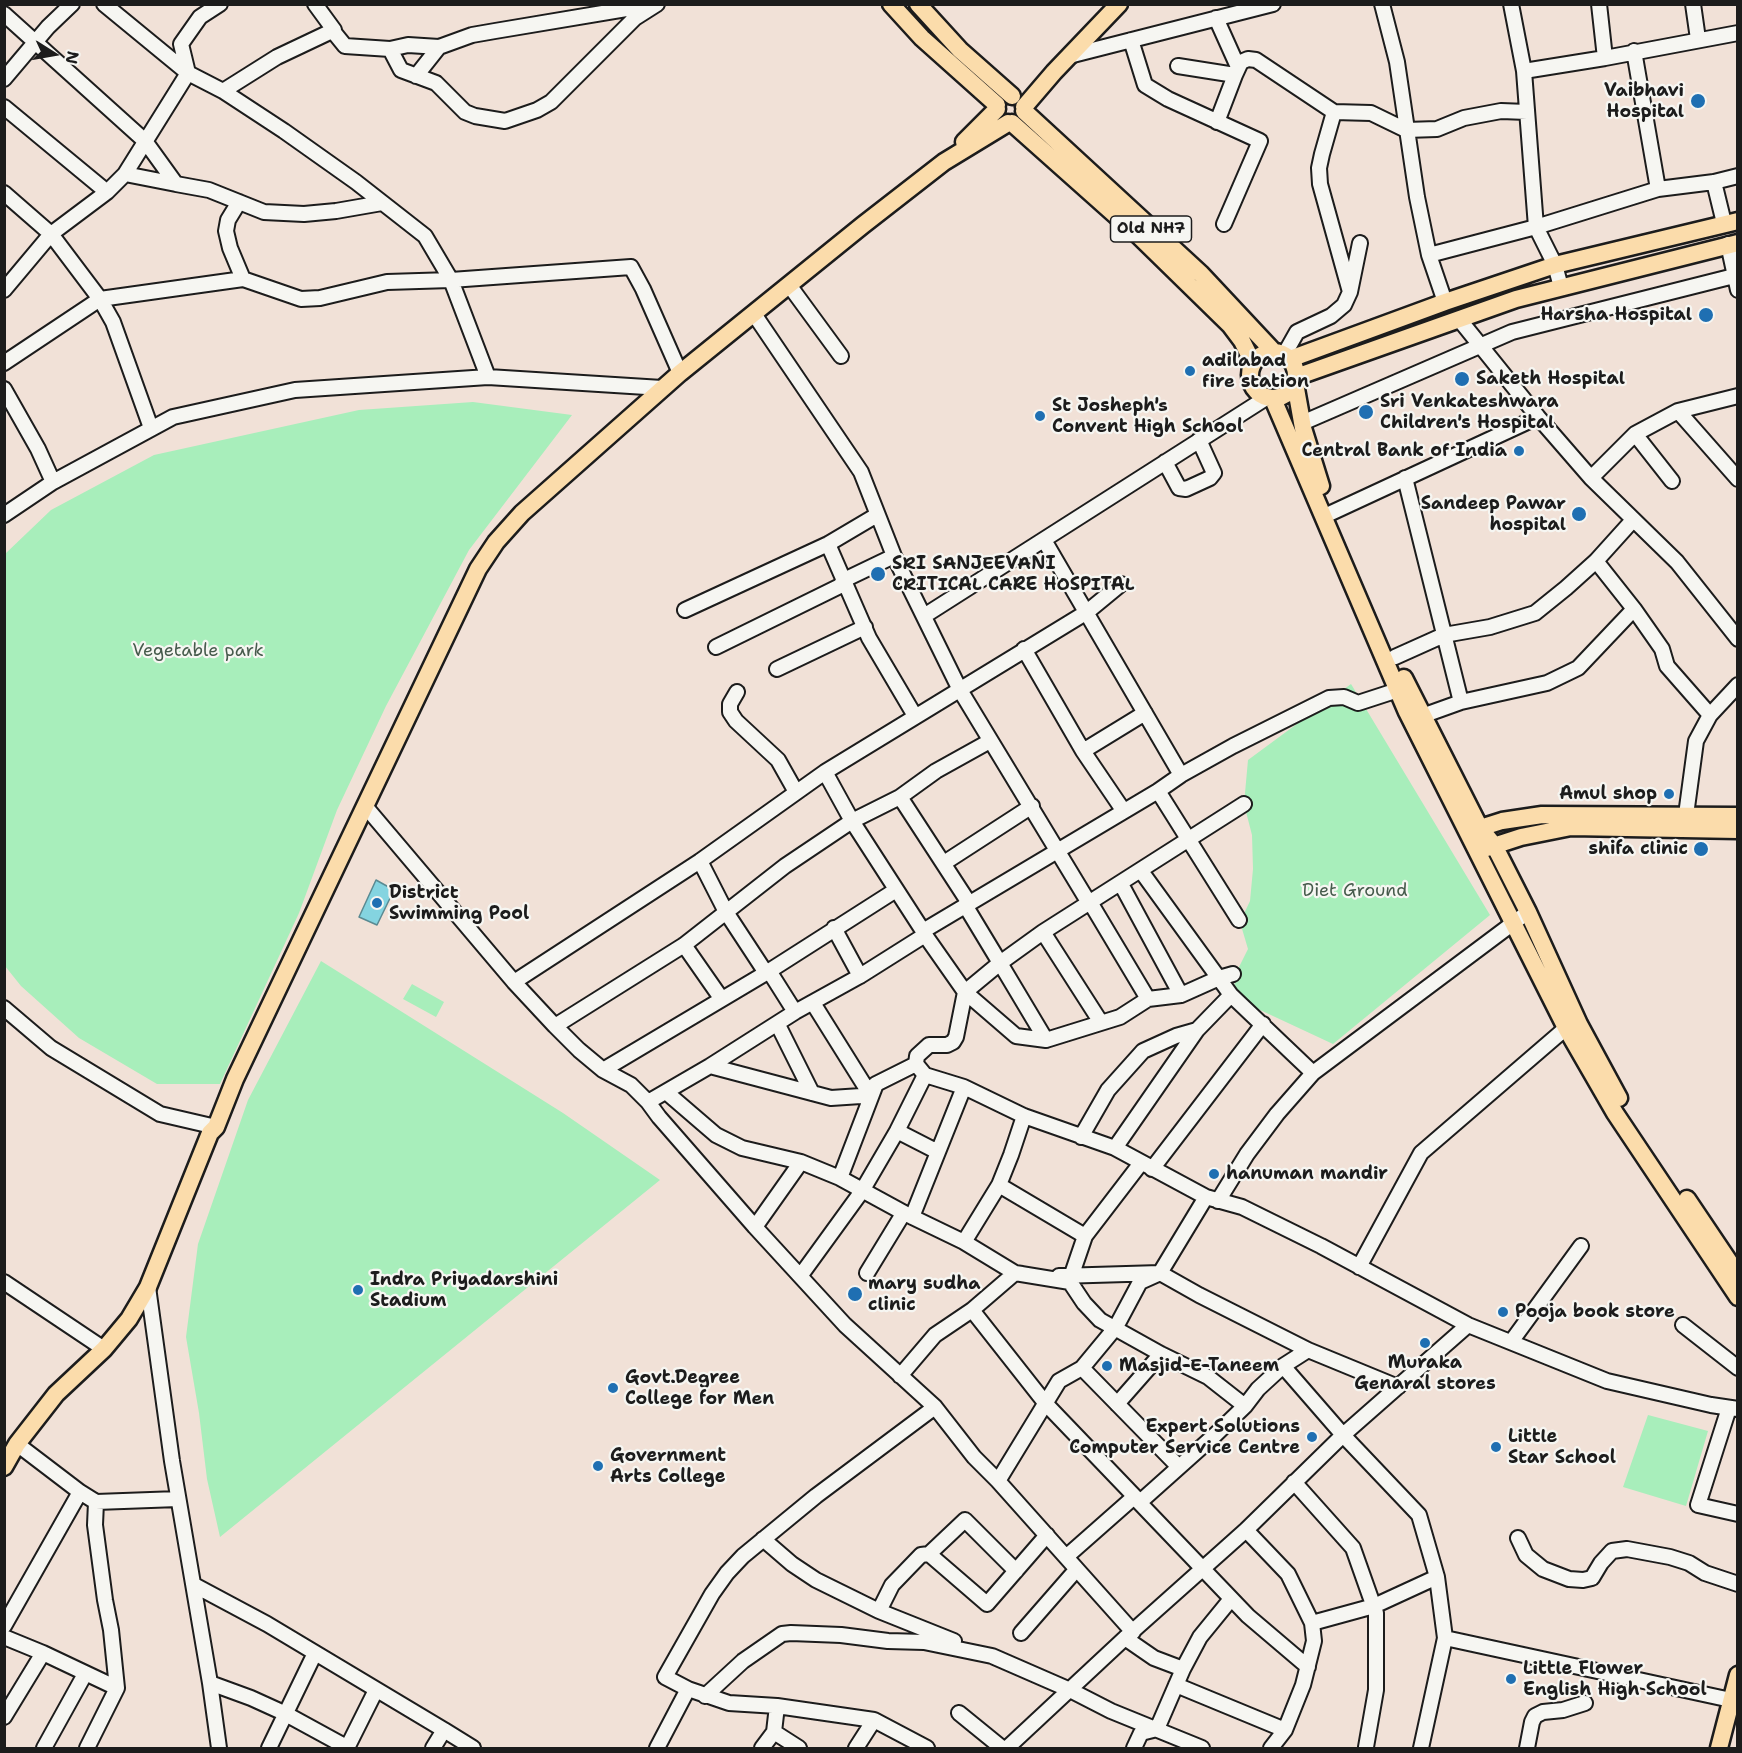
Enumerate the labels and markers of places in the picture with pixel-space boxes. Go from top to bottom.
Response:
place label: Vaibhavi Hospital [1604,80,1684,122]
marker: Vaibhavi Hospital [1689,92,1707,110]
place label: Harsha Hospital [1540,304,1692,326]
marker: Harsha Hospital [1697,306,1715,324]
place label: adilabad fire station [1202,350,1309,392]
marker: adilabad fire station [1183,364,1197,378]
place label: Saketh Hospital [1476,368,1625,390]
marker: Saketh Hospital [1453,370,1471,388]
place label: Sri Venkateshwara Children's Hospital [1380,391,1559,434]
place label: St Josheph's Convent High School [1052,395,1243,438]
marker: Sri Venkateshwara Children's Hospital [1357,403,1375,421]
marker: St Josheph's Convent High School [1033,409,1047,423]
place label: Central Bank of India [1301,440,1507,462]
marker: Central Bank of India [1512,444,1526,458]
place label: Sandeep Pawar hospital [1421,493,1566,536]
marker: Sandeep Pawar hospital [1570,505,1588,523]
place label: SRI SANJEEVANI CRITICAL CARE HOSPITAL [892,553,1134,596]
marker: SRI SANJEEVANI CRITICAL CARE HOSPITAL [869,565,887,583]
place label: Amul shop [1559,783,1657,805]
marker: Amul shop [1662,787,1676,801]
place label: shifa clinic [1589,838,1688,860]
marker: shifa clinic [1692,840,1710,858]
place label: District Swimming Pool [389,882,529,924]
marker: District Swimming Pool [370,896,384,910]
place label: hanuman mandir [1226,1163,1388,1185]
marker: hanuman mandir [1207,1167,1221,1181]
place label: Indra Priyadarshini Stadium [370,1269,558,1312]
place label: mary sudha clinic [868,1273,980,1316]
marker: Indra Priyadarshini Stadium [351,1283,365,1297]
marker: mary sudha clinic [846,1285,864,1303]
place label: Pooja book store [1515,1301,1675,1323]
marker: Pooja book store [1496,1305,1510,1319]
marker: Muraka Genaral stores [1418,1336,1432,1350]
place label: Muraka Genaral stores [1354,1352,1496,1394]
place label: Masjid-E-Taneem [1119,1355,1279,1377]
marker: Masjid-E-Taneem [1100,1359,1114,1373]
place label: Govt.Degree College for Men [625,1367,774,1410]
marker: Govt.Degree College for Men [606,1381,620,1395]
place label: Expert Solutions Computer Service Centre [1069,1416,1300,1458]
place label: Little Star School [1508,1426,1616,1468]
marker: Expert Solutions Computer Service Centre [1305,1430,1319,1444]
marker: Little Star School [1489,1440,1503,1454]
place label: Government Arts College [610,1445,726,1488]
marker: Government Arts College [591,1459,605,1473]
place label: Little Flower English High School [1523,1658,1707,1700]
marker: Little Flower English High School [1504,1672,1518,1686]

